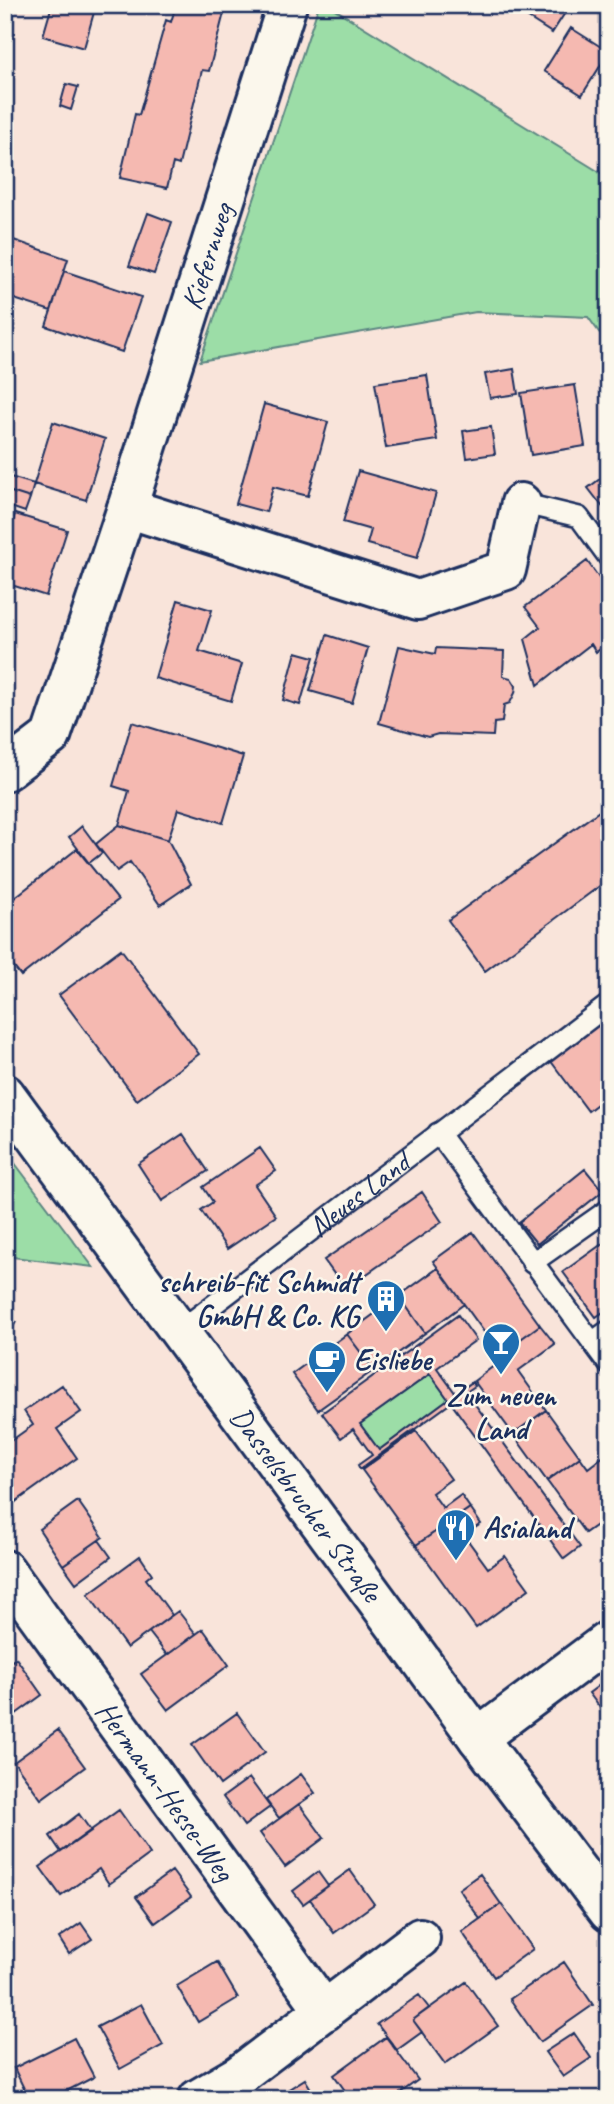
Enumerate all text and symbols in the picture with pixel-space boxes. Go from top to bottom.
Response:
street label: Kiefernweg [172,196,242,314]
street label: Neues Land [301,1141,421,1245]
place label: schreib-fit Schmidt GmbH & Co. KG [159,1263,364,1335]
building icon: schreib-fit Schmidt GmbH & Co. KG [365,1278,407,1333]
bar icon: Zum neuen Land [480,1321,522,1376]
cafe icon: Eisliebe [306,1339,348,1394]
place label: Eisliebe [354,1341,434,1379]
place label: Zum neuen Land [447,1376,558,1448]
street label: Dasselsbrucher Straße [222,1399,392,1611]
restaurant icon: Asialand [435,1507,477,1562]
place label: Asialand [483,1509,575,1547]
street label: Hermann-Hesse-Weg [87,1693,244,1890]

